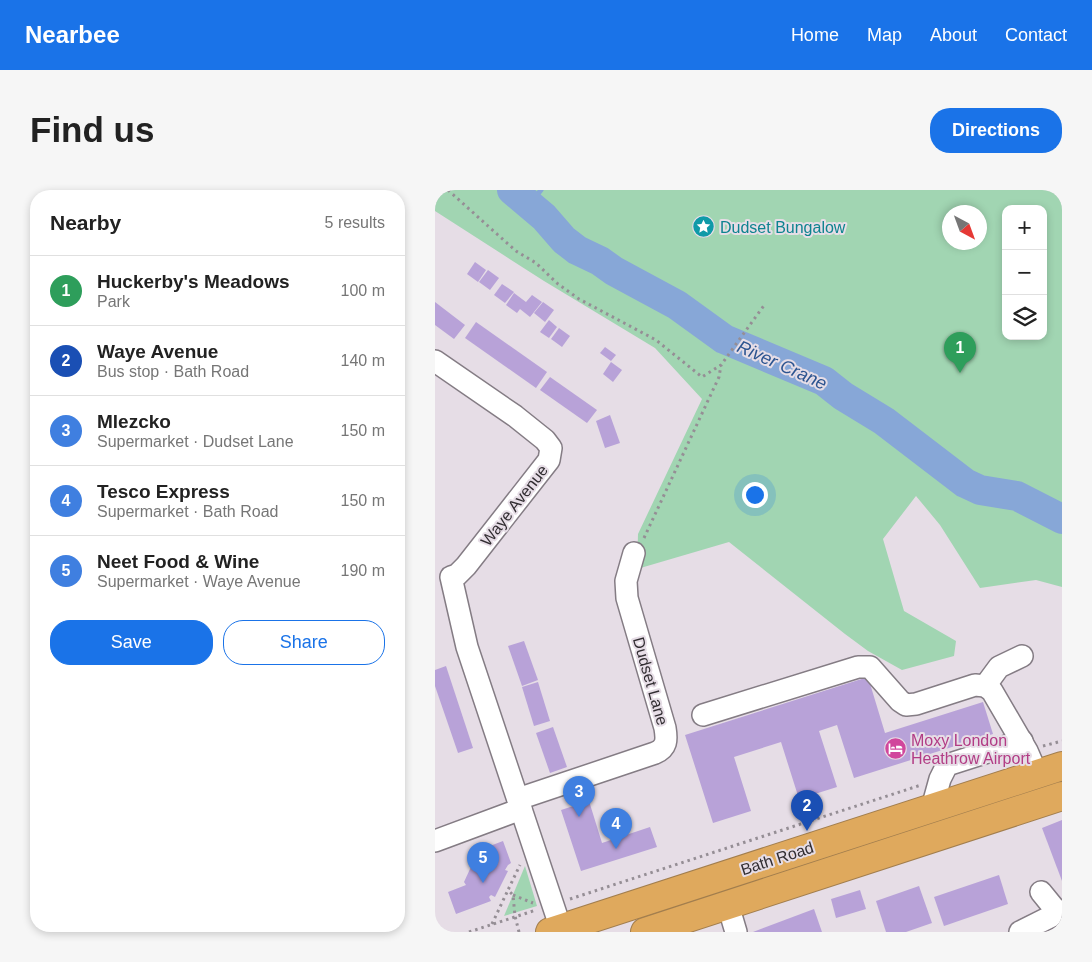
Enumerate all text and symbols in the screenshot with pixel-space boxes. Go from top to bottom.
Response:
text: Nearbee [25,21,120,48]
text: Home [791,25,839,45]
text: Map [867,25,902,45]
text: About [930,25,977,45]
text: Contact [1005,25,1067,45]
button: Directions [930,108,1062,153]
text: Find us [30,110,154,149]
north arrow [942,205,987,250]
map controls [1002,205,1047,340]
button: + [1002,205,1047,250]
text: Nearby [50,211,121,234]
text: 5 results [325,214,385,231]
place icon: Dudset Bungalow [692,215,716,239]
place label: Dudset Bungalow [720,219,846,236]
button: − [1002,250,1047,295]
text: Huckerby's Meadows [97,271,289,292]
text: 1 [62,282,70,299]
text: 100 m [341,282,385,299]
text: Park [97,293,130,310]
button: layers [1002,295,1047,340]
pin: 1 [944,332,976,373]
water label: River Crane [734,336,830,394]
text: Waye Avenue [97,341,218,362]
text: 2 [62,352,70,369]
text: 140 m [341,352,385,369]
text: Bus stop · Bath Road [97,363,249,380]
text: Mlezcko [97,411,171,432]
text: 3 [62,422,70,439]
text: 150 m [341,422,385,439]
text: Supermarket · Dudset Lane [97,433,294,450]
street label: Waye Avenue [478,461,551,549]
text: Tesco Express [97,481,230,502]
your location [742,482,768,508]
text: 4 [62,492,70,509]
text: 150 m [341,492,385,509]
text: Supermarket · Bath Road [97,503,278,520]
text: Neet Food & Wine [97,551,259,572]
text: 5 [62,562,70,579]
text: 190 m [341,562,385,579]
text: Supermarket · Waye Avenue [97,573,301,590]
button: Save [50,620,213,665]
button: Share [223,620,385,665]
street label: Dudset Lane [630,635,671,727]
place label: Moxy London Heathrow Airport [911,732,1031,767]
hotel icon: Moxy London Heathrow Airport [883,737,907,761]
pin: 3 [563,776,595,817]
pin: 2 [791,790,823,831]
pin: 4 [600,808,632,849]
street label: Bath Road [739,839,816,878]
pin: 5 [467,842,499,883]

